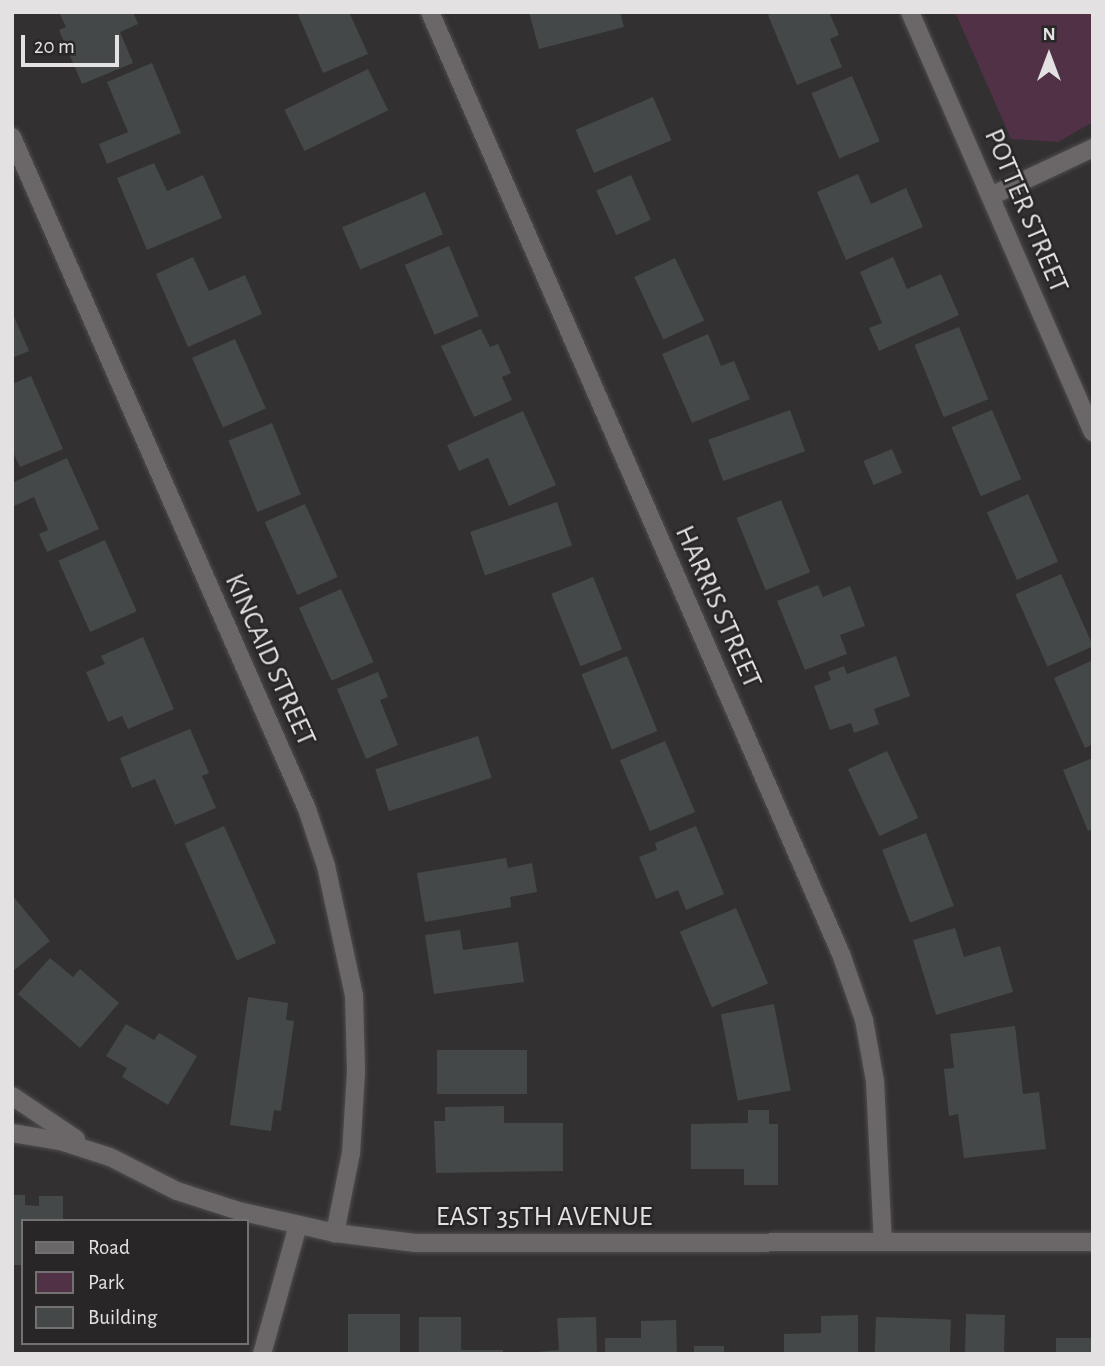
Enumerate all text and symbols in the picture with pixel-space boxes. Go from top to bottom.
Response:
scale bar [24,21,122,65]
north arrow [1014,21,1084,91]
text: N [1042,25,1056,44]
text: 20 m [34,36,75,57]
street label: POTTER STREET [976,124,1076,298]
street label: HARRIS STREET [667,520,769,694]
street label: KINCAID STREET [217,569,323,751]
street label: EAST 35TH AVENUE [436,1200,652,1234]
legend [21,1219,248,1345]
text: Road [88,1237,130,1258]
text: Park [88,1272,124,1293]
text: Building [88,1307,157,1328]

